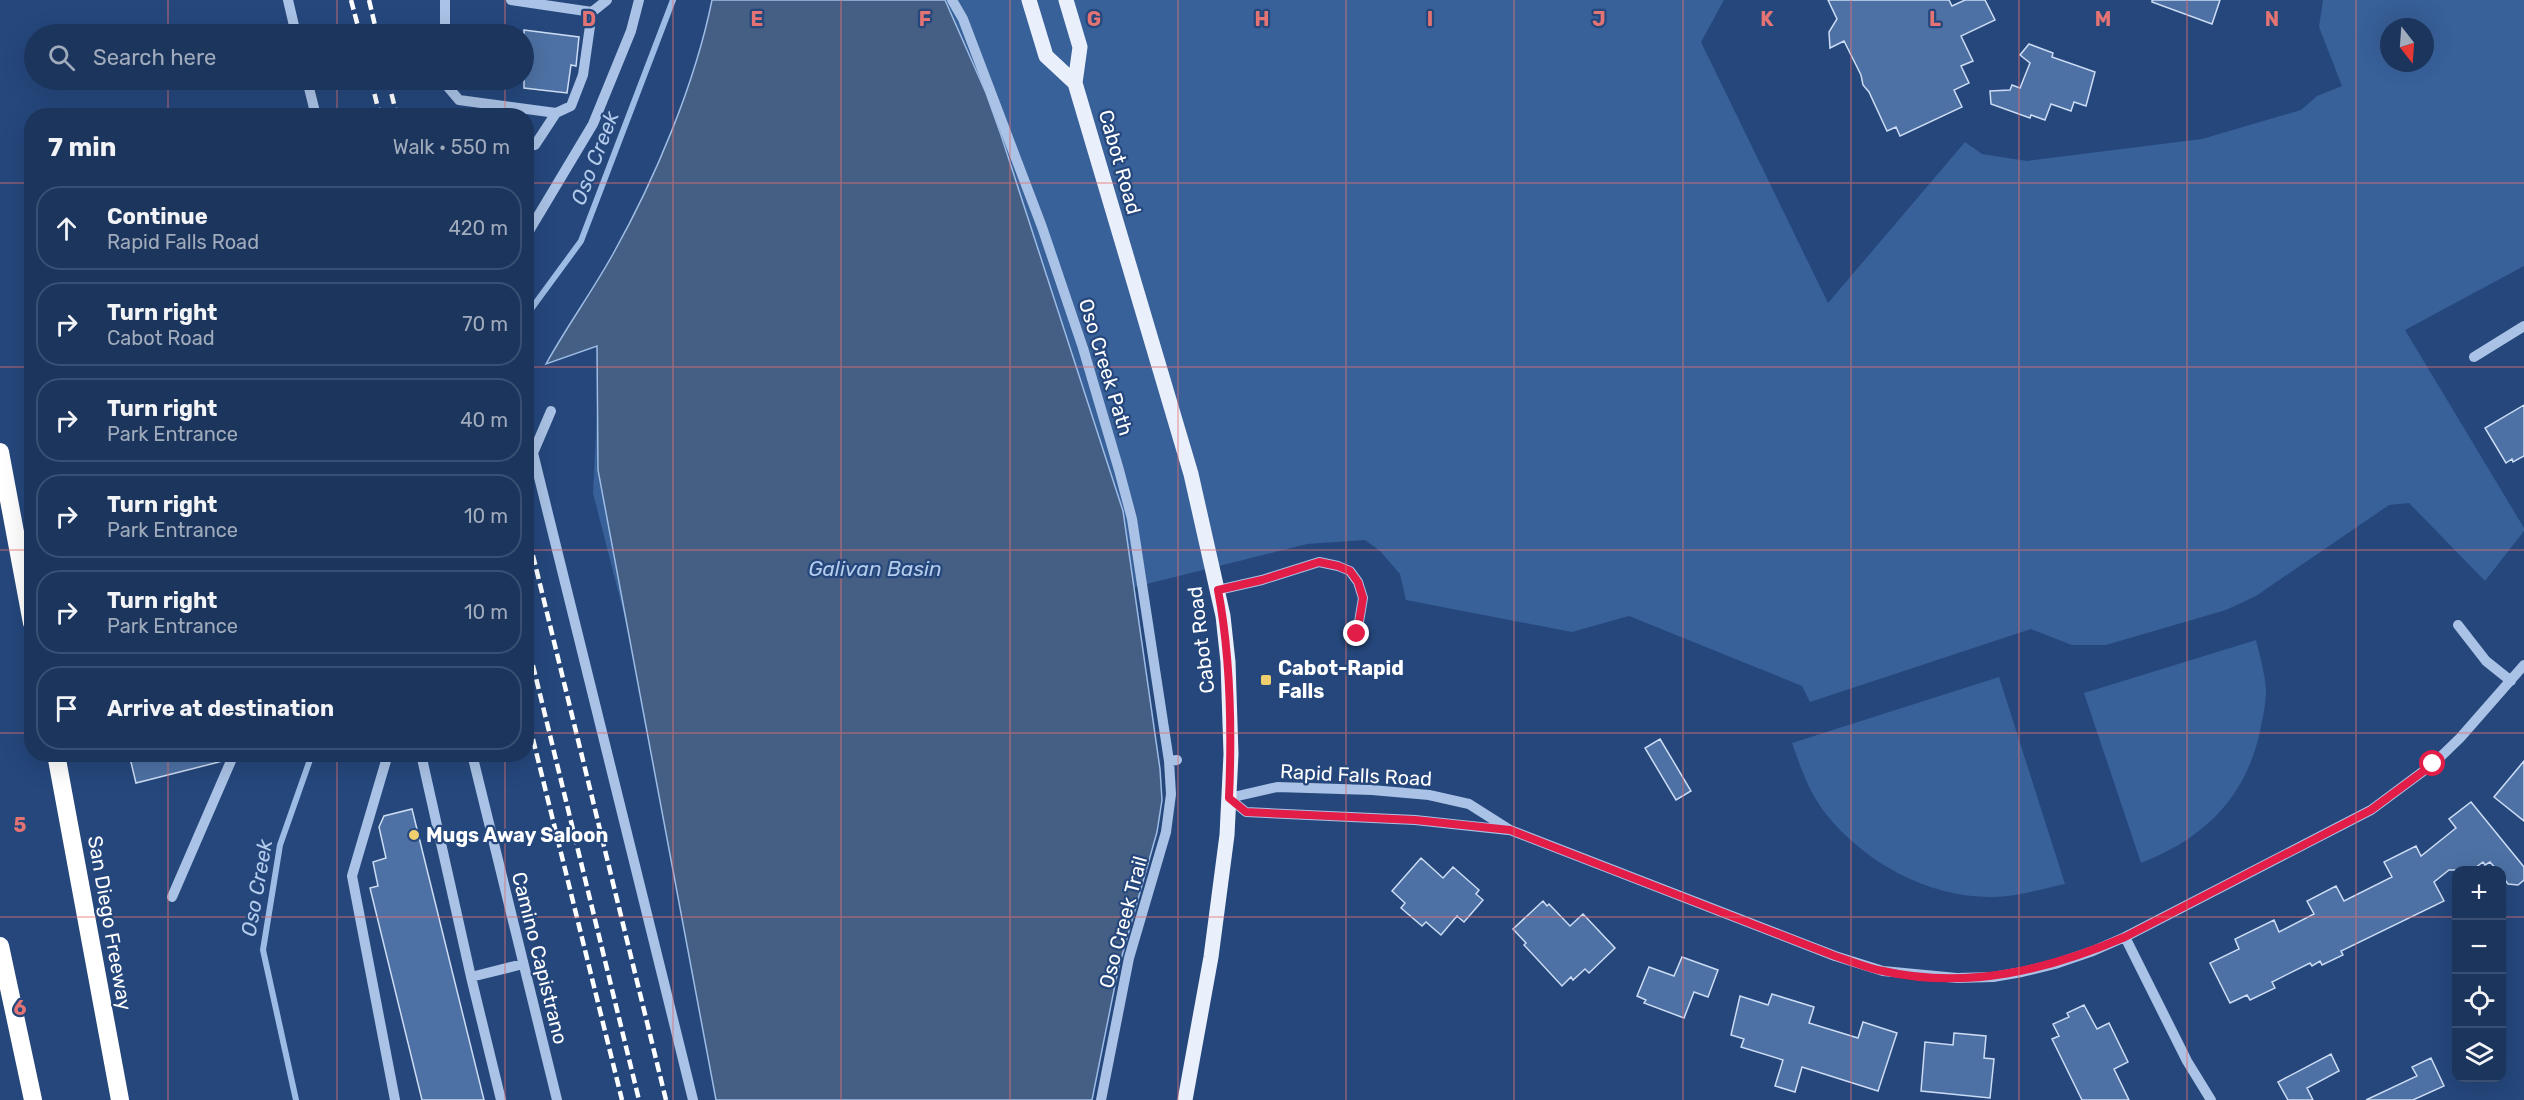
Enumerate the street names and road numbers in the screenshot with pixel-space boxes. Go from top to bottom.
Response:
street label: Cabot Road [1094,107,1146,217]
street label: Oso Creek Path [1074,296,1138,438]
street label: Cabot Road [1183,585,1219,695]
street label: Rapid Falls Road [1279,759,1433,791]
street label: San Diego Freeway [83,834,137,1012]
street label: Oso Creek Trail [1094,853,1152,991]
street label: Camino Capistrano [507,869,573,1047]

